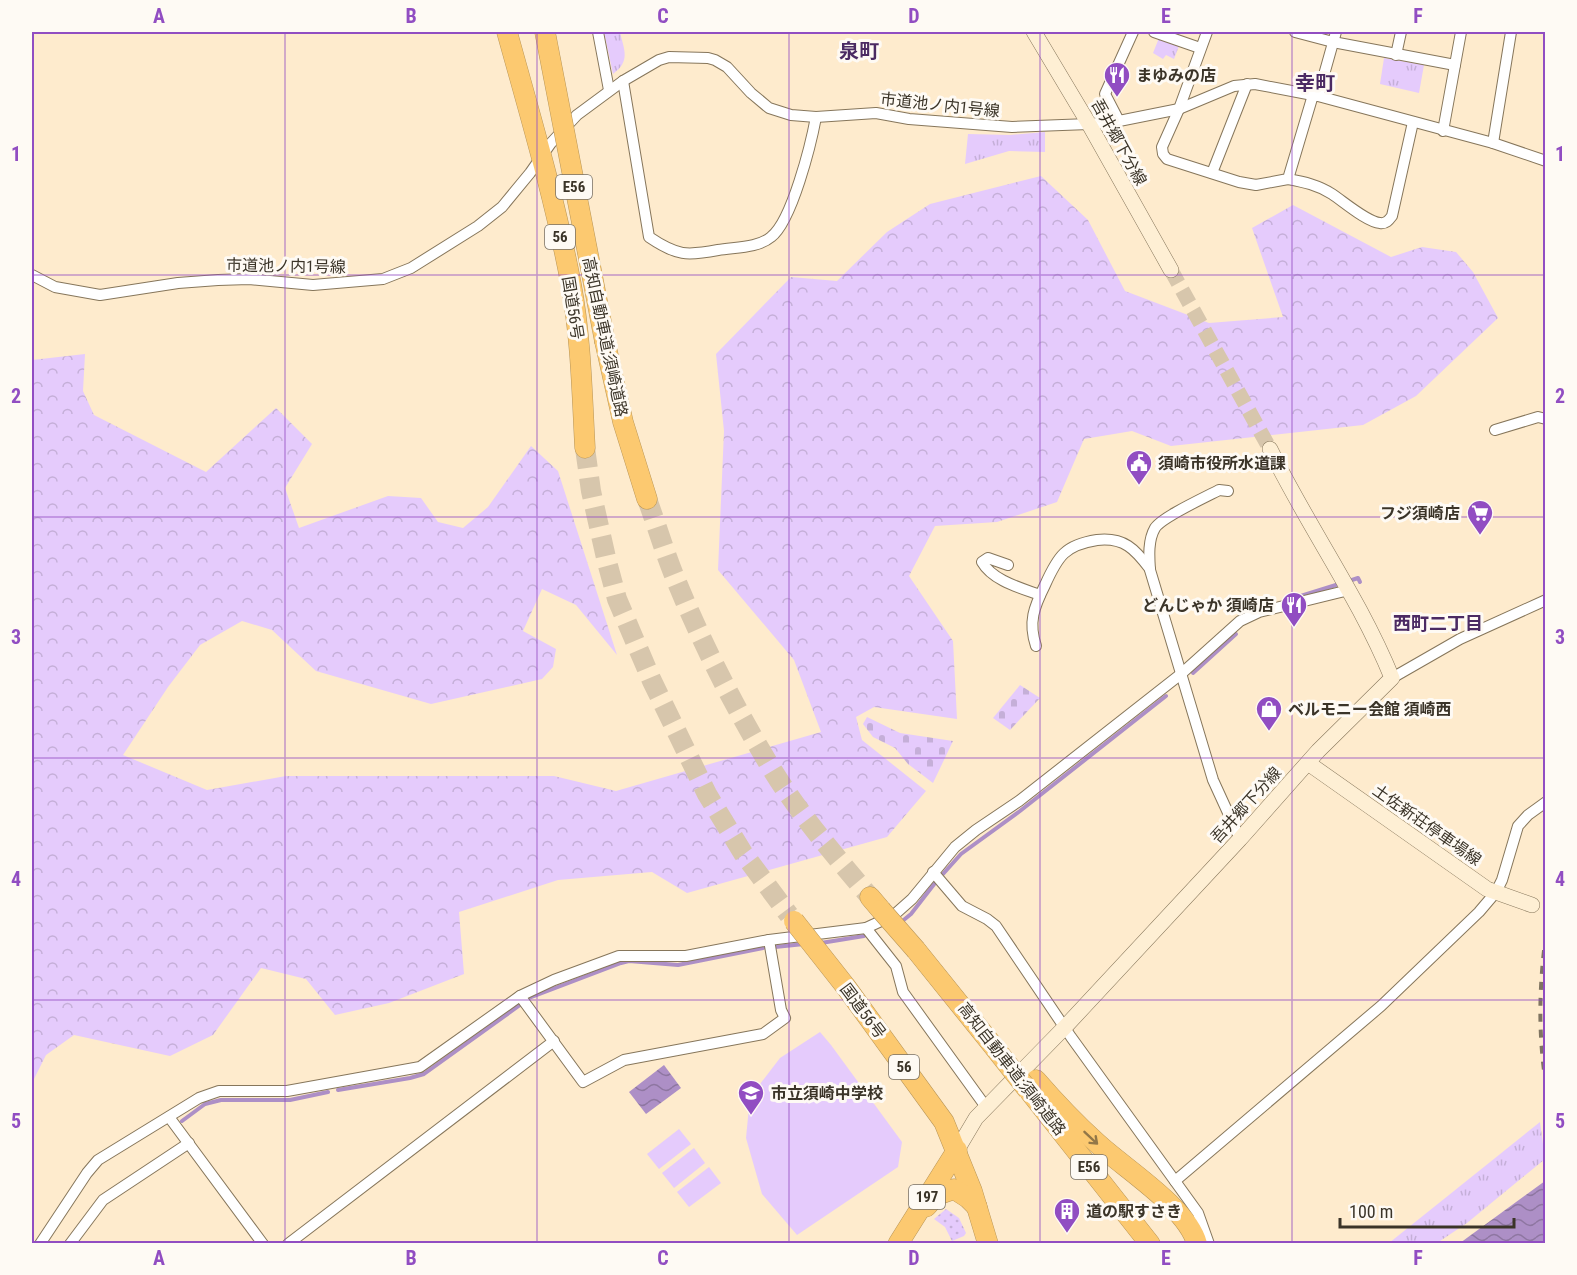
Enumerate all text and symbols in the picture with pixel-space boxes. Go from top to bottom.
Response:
text: A [153,4,165,28]
text: B [405,4,417,28]
text: C [657,4,669,28]
text: D [908,4,920,28]
text: E [1161,4,1171,28]
text: F [1413,4,1423,28]
district label: 泉町 [839,39,879,63]
restaurant icon: まゆみの店 [1102,60,1132,98]
place label: まゆみの店 [1136,66,1216,85]
district label: 幸町 [1295,71,1335,95]
street label: 市道池ノ内1号線 [879,89,1001,121]
street label: 吾井郷下分線 [1087,95,1151,189]
text: 1 [11,142,21,166]
text: 1 [1555,142,1565,166]
road number: E56 [556,175,592,199]
road number: 56 [545,225,575,249]
street label: 市道池ノ内1号線 [226,255,346,277]
street label: 高知自動車道;須崎道路 [579,255,631,419]
street label: 国道56号 [559,275,587,341]
text: 2 [11,384,21,408]
text: 2 [1555,384,1565,408]
public building icon: 須崎市役所水道課 [1124,448,1154,486]
place label: 須崎市役所水道課 [1158,454,1286,473]
supermarket icon: フジ須崎店 [1465,498,1495,536]
place label: フジ須崎店 [1380,504,1460,523]
restaurant icon: どんじゃか 須崎店 [1279,590,1309,628]
place label: どんじゃか 須崎店 [1142,596,1274,615]
district label: 西町二丁目 [1393,613,1483,634]
text: 3 [11,625,21,649]
text: 3 [1555,625,1565,649]
shop icon: ベルモニー会館 須崎西 [1254,694,1284,732]
place label: ベルモニー会館 須崎西 [1288,700,1452,719]
street label: 吾井郷下分線 [1207,763,1285,847]
street label: 土佐新荘停車場線 [1369,781,1485,869]
text: 4 [11,867,21,891]
text: 4 [1555,867,1565,891]
street label: 国道56号 [836,980,890,1042]
street label: 高知自動車道;須崎道路 [954,999,1070,1139]
road number: 56 [889,1055,919,1079]
school or university icon: 市立須崎中学校 [736,1078,766,1116]
place label: 市立須崎中学校 [771,1084,883,1103]
text: 5 [11,1109,21,1133]
text: 5 [1555,1109,1565,1133]
one-way arrow [1083,1130,1098,1145]
road number: E56 [1071,1155,1107,1179]
road number: 197 [909,1185,945,1209]
scale bar [1340,1191,1514,1229]
building icon: 道の駅すさき [1052,1196,1082,1234]
text: 100 m [1349,1201,1393,1222]
place label: 道の駅すさき [1086,1202,1182,1221]
text: A [153,1246,165,1270]
text: B [405,1246,417,1270]
text: C [657,1246,669,1270]
text: D [908,1246,920,1270]
text: E [1161,1246,1171,1270]
text: F [1413,1246,1423,1270]

